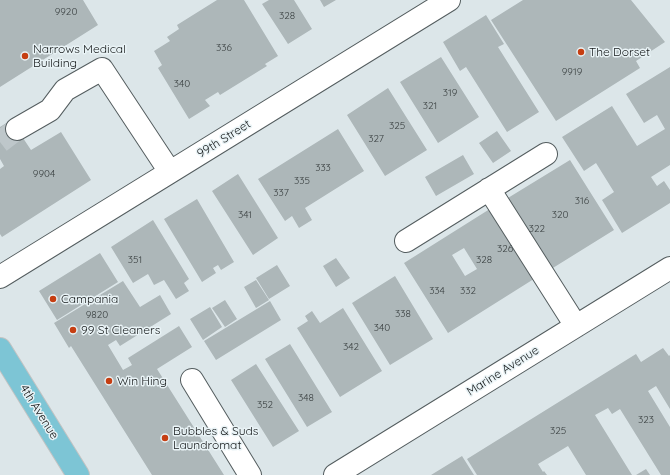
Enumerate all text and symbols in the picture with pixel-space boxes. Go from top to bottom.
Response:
house number: 9920 [55,6,77,18]
house number: 328 [279,10,295,22]
place label: Narrows Medical Building [33,42,126,70]
house number: 336 [216,42,232,54]
place label: The Dorset [589,45,650,59]
marker: The Dorset [576,47,586,57]
marker: Narrows Medical Building [20,51,30,61]
house number: 9919 [562,66,582,78]
house number: 340 [174,78,190,90]
house number: 319 [443,87,457,99]
house number: 321 [423,100,437,112]
street label: 99th Street [195,117,253,161]
house number: 325 [389,120,405,132]
house number: 327 [368,133,384,145]
house number: 333 [315,162,331,174]
house number: 9904 [33,168,55,180]
house number: 335 [294,175,310,187]
house number: 337 [273,187,289,199]
house number: 316 [575,195,589,207]
house number: 341 [238,209,252,221]
house number: 320 [552,209,568,221]
house number: 322 [529,223,545,235]
house number: 326 [497,243,513,255]
house number: 351 [128,254,142,266]
house number: 328 [476,254,492,266]
house number: 334 [429,285,445,297]
house number: 332 [460,285,476,297]
place label: Campania [61,292,118,306]
marker: Campania [48,294,58,304]
house number: 338 [395,308,411,320]
house number: 9820 [86,309,108,321]
house number: 340 [374,322,390,334]
place label: 99 St Cleaners [81,323,160,337]
marker: 99 St Cleaners [68,325,78,335]
house number: 342 [343,341,359,353]
street label: Marine Avenue [464,343,542,399]
place label: Win Hing [117,374,167,388]
marker: Win Hing [104,376,114,386]
street label: 4th Avenue [17,382,61,442]
house number: 348 [298,392,314,404]
house number: 352 [257,399,273,411]
house number: 323 [638,414,654,426]
place label: Bubbles & Suds Laundromat [173,424,258,452]
house number: 325 [550,425,566,437]
marker: Bubbles & Suds Laundromat [160,433,170,443]

